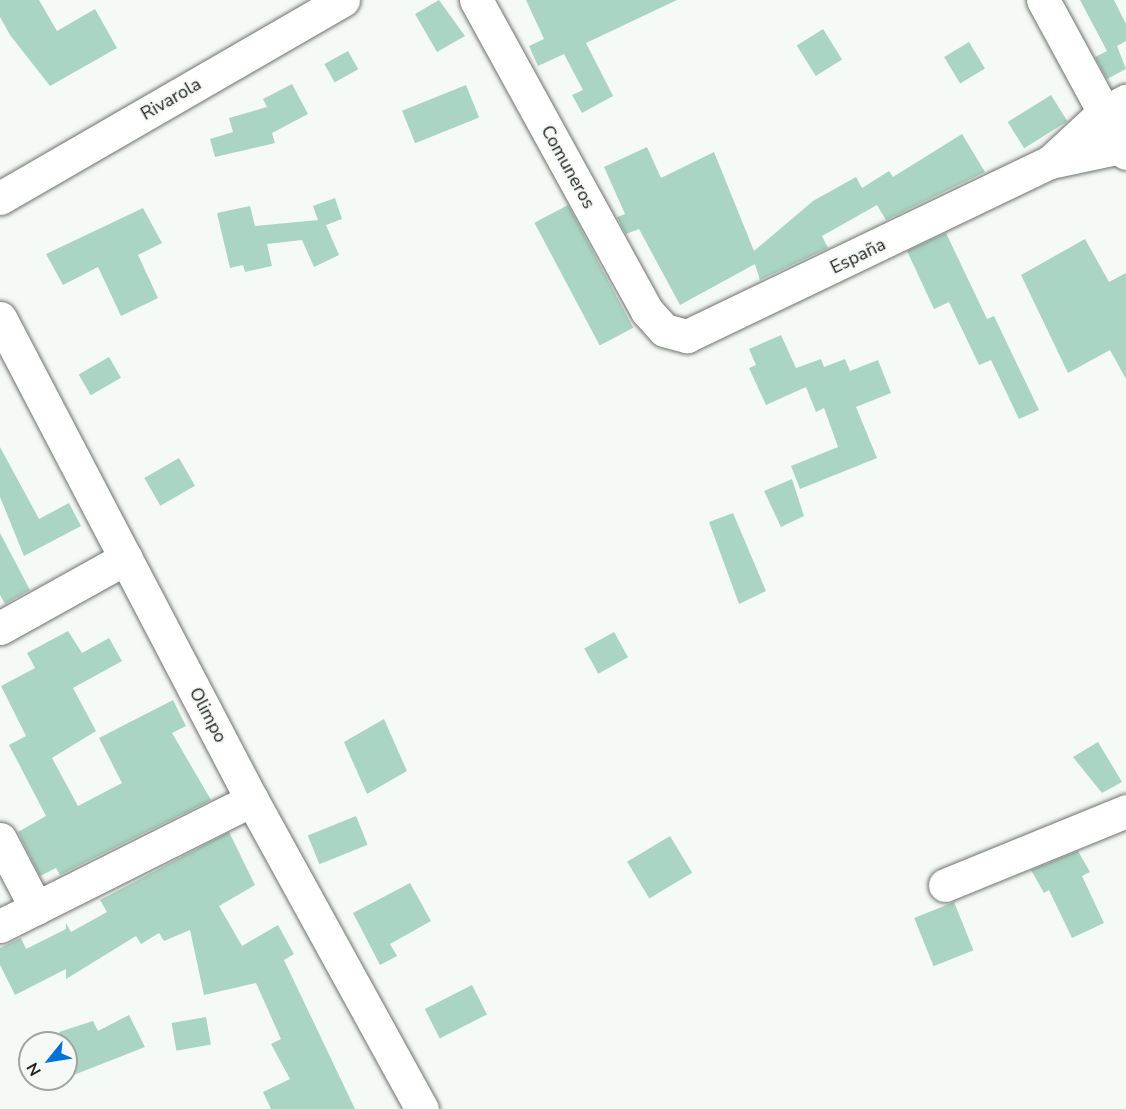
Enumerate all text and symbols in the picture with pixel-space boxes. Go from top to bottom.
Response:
street label: Rivarola [137,73,205,125]
street label: Comuneros [536,122,600,212]
street label: España [827,233,889,279]
street label: Olimpo [185,684,231,746]
north arrow [18,1031,78,1091]
text: N [22,1058,47,1080]

